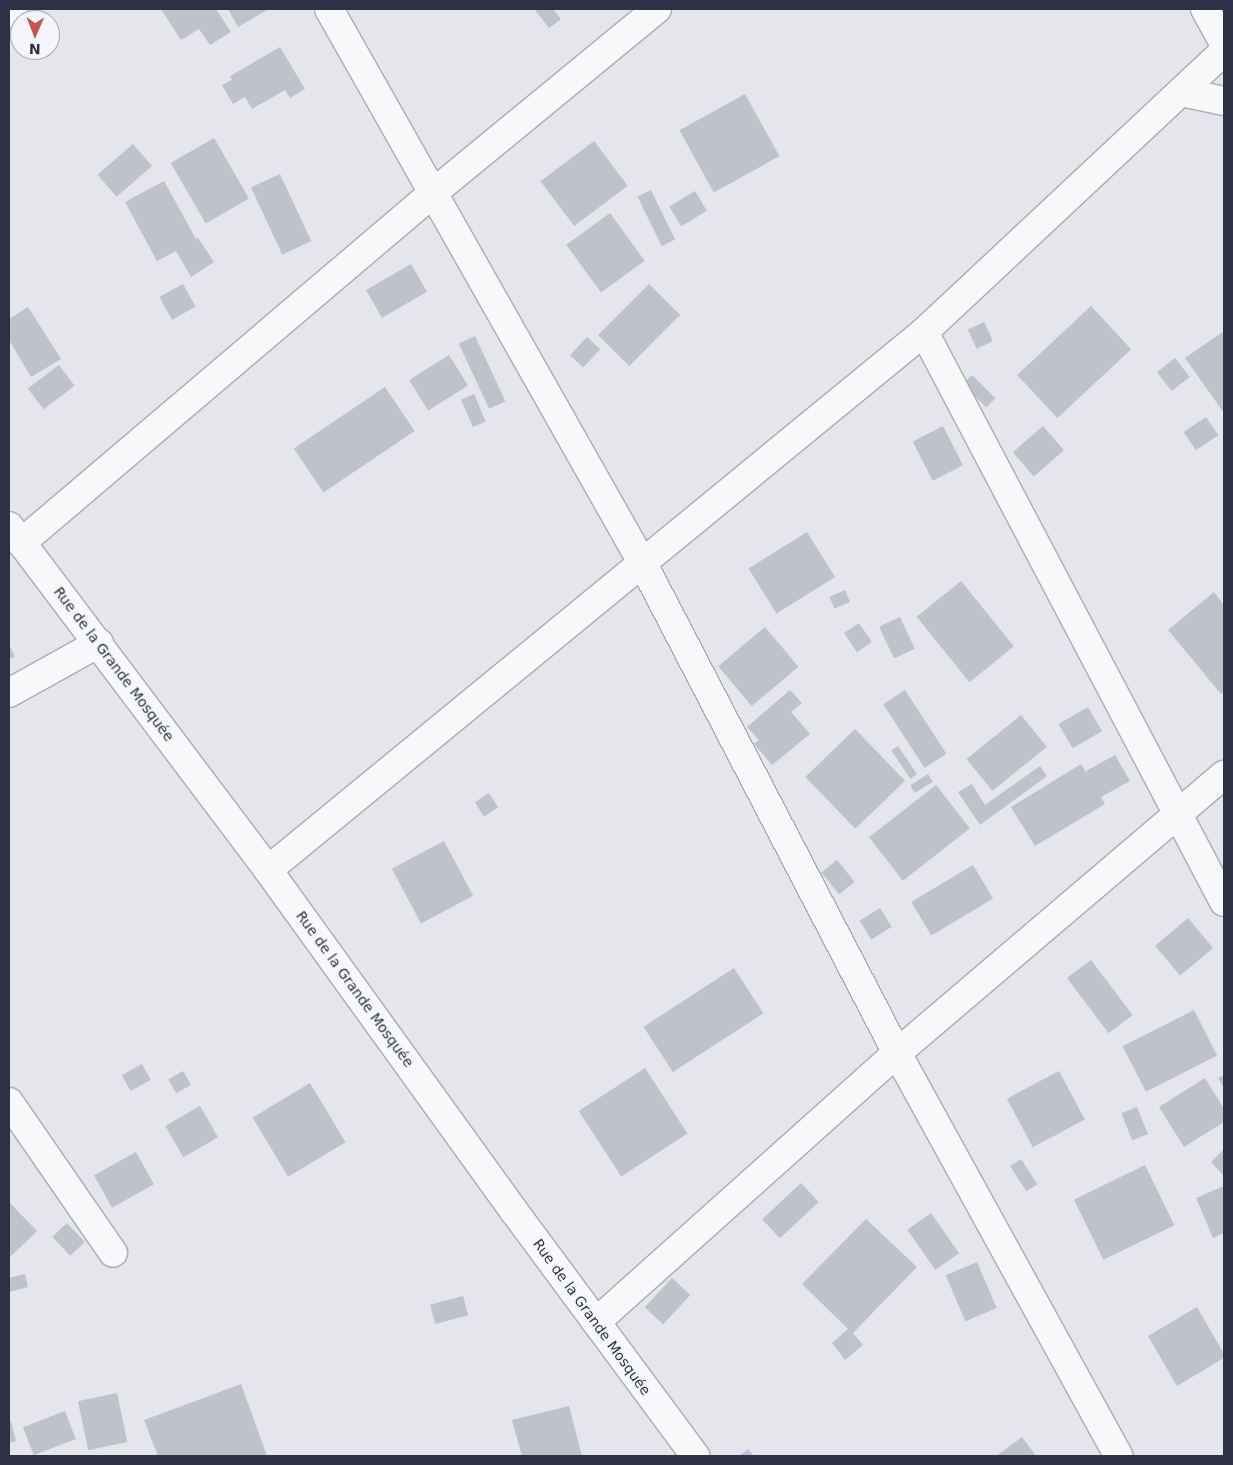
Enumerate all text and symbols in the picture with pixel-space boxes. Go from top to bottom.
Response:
north arrow [10,10,60,60]
text: N [29,41,41,57]
street label: Rue de la Grande Mosquée [50,584,178,744]
street label: Rue de la Grande Mosquée [293,908,417,1070]
street label: Rue de la Grande Mosquée [530,1236,654,1398]

